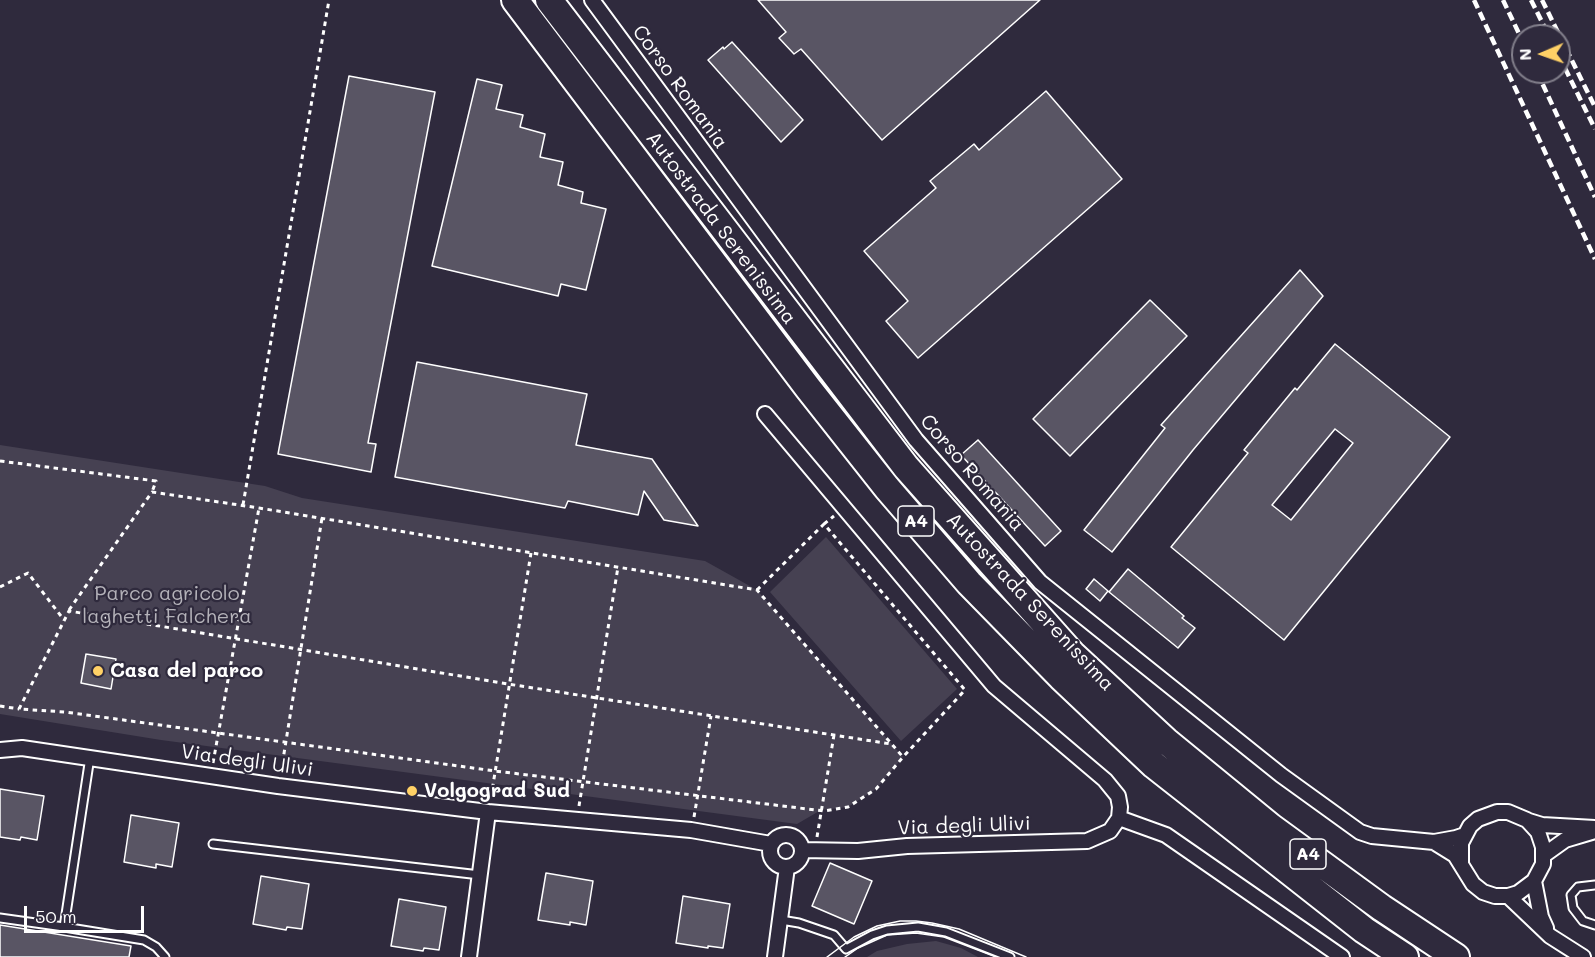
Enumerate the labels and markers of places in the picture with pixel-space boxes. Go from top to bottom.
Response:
place label: Casa del parco [110,659,263,683]
marker: Casa del parco [91,664,105,678]
place label: Volgograd Sud [424,779,570,803]
marker: Volgograd Sud [405,784,419,798]

